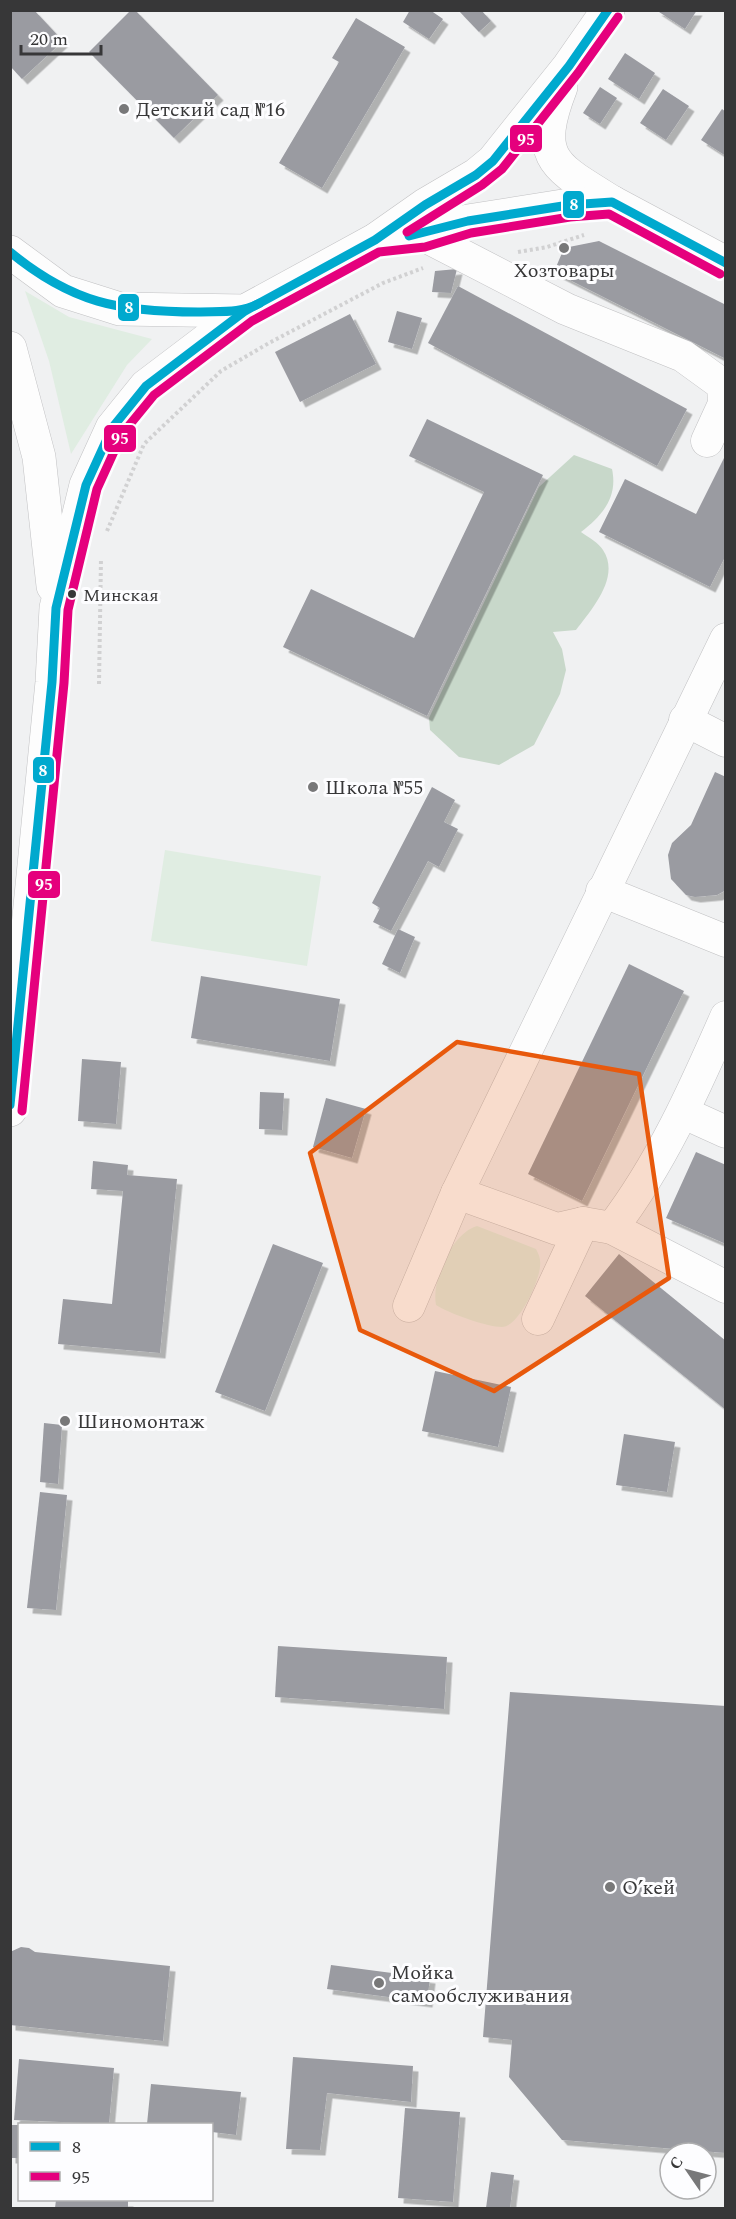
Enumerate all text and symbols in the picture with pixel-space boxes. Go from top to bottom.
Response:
scale bar [21,18,100,56]
text: 20 m [30,26,68,53]
place label: Детский сад №16 [136,95,285,125]
marker: Детский сад №16 [117,102,131,116]
line badge: 95 [509,124,543,153]
text: 95 [517,128,535,152]
line badge: 8 [562,190,585,219]
text: 8 [570,193,579,217]
marker: Хозтовары [557,241,571,255]
place label: Хозтовары [513,256,615,286]
line badge: 8 [117,293,140,322]
text: 8 [125,296,134,320]
line badge: 95 [103,424,137,453]
text: 95 [111,427,129,451]
place label: Минская [83,582,159,609]
marker: Минская [66,588,78,600]
line badge: 8 [32,756,55,784]
text: 8 [39,759,48,783]
place label: Школа №55 [325,773,423,803]
marker: Школа №55 [306,780,320,794]
line badge: 95 [27,870,61,899]
text: 95 [35,873,53,897]
place label: Шиномонтаж [77,1407,205,1437]
marker: Шиномонтаж [58,1414,72,1428]
place label: О’кей [622,1873,675,1903]
marker: О’кей [603,1880,617,1894]
place label: Мойка самообслуживания [391,1958,570,2011]
marker: Мойка самообслуживания [372,1976,386,1990]
legend [18,2123,213,2201]
text: 8 [72,2134,81,2161]
north arrow [658,2141,718,2201]
text: С [663,2151,690,2175]
text: 95 [72,2164,90,2191]

